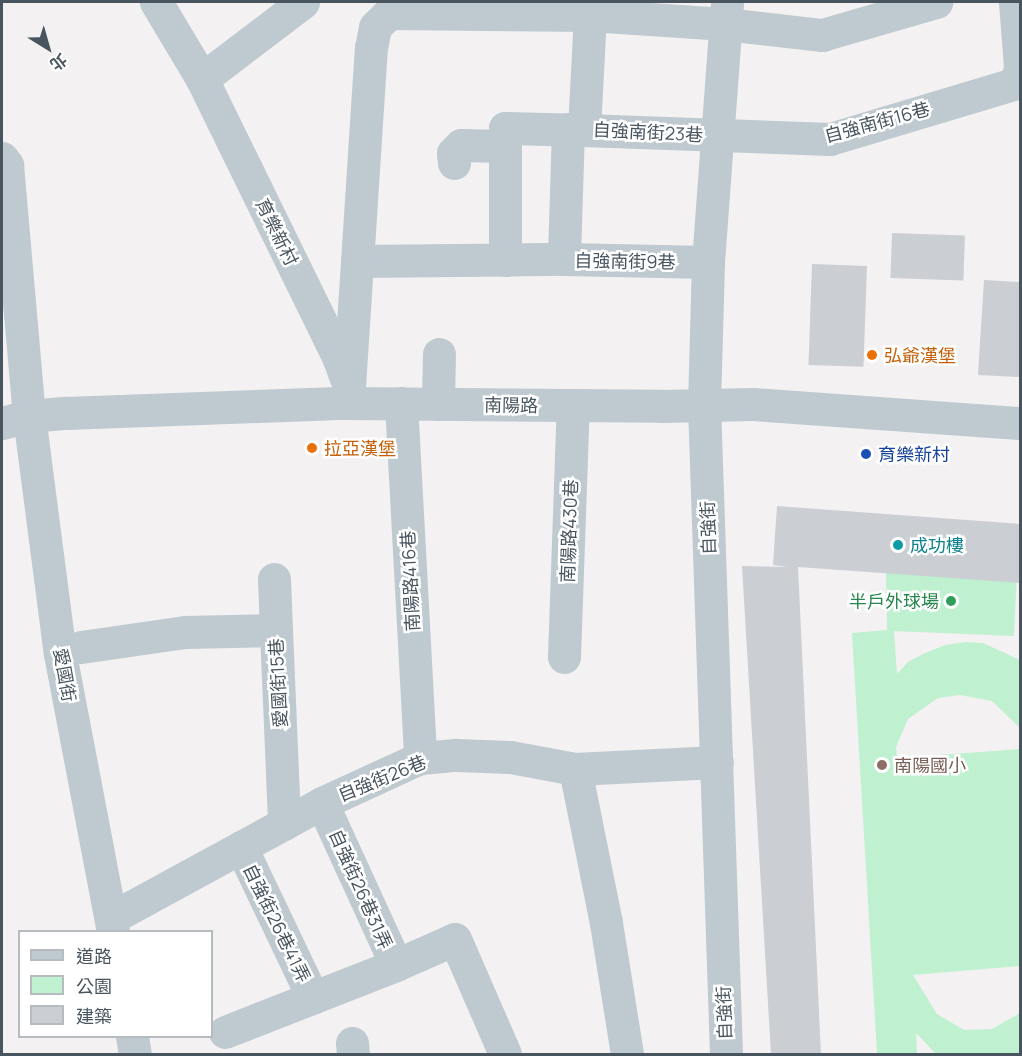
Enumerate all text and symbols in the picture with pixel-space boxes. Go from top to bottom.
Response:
north arrow [18,18,78,78]
text: 北 [46,49,72,76]
street label: 自強南街16巷 [822,98,932,146]
street label: 自強南街23巷 [592,118,704,146]
street label: 育樂新村 [252,195,302,269]
street label: 自強南街9巷 [574,249,676,273]
place label: 弘爺漢堡 [884,344,956,366]
marker: 弘爺漢堡 [865,348,879,362]
street label: 南陽路 [484,394,538,416]
place label: 拉亞漢堡 [324,437,396,459]
marker: 拉亞漢堡 [305,441,319,455]
place label: 育樂新村 [878,443,950,465]
marker: 育樂新村 [859,447,873,461]
street label: 南陽路430巷 [556,479,582,583]
street label: 自強街 [696,501,720,555]
street label: 南陽路416巷 [397,530,423,632]
place label: 成功樓 [910,534,964,556]
marker: 成功樓 [891,538,905,552]
place label: 半戶外球場 [849,590,939,612]
marker: 半戶外球場 [944,594,958,608]
street label: 愛國街15巷 [265,638,291,728]
street label: 愛國街 [50,647,80,703]
street label: 自強街26巷 [335,750,429,806]
place label: 南陽國小 [894,754,966,776]
marker: 南陽國小 [875,758,889,772]
street label: 自強街26巷31弄 [325,826,397,952]
street label: 自強街26巷41弄 [239,860,315,986]
legend [18,930,213,1038]
text: 道路 [76,944,112,968]
text: 公園 [76,974,112,998]
street label: 自強街 [712,986,736,1040]
text: 建築 [76,1004,112,1028]

